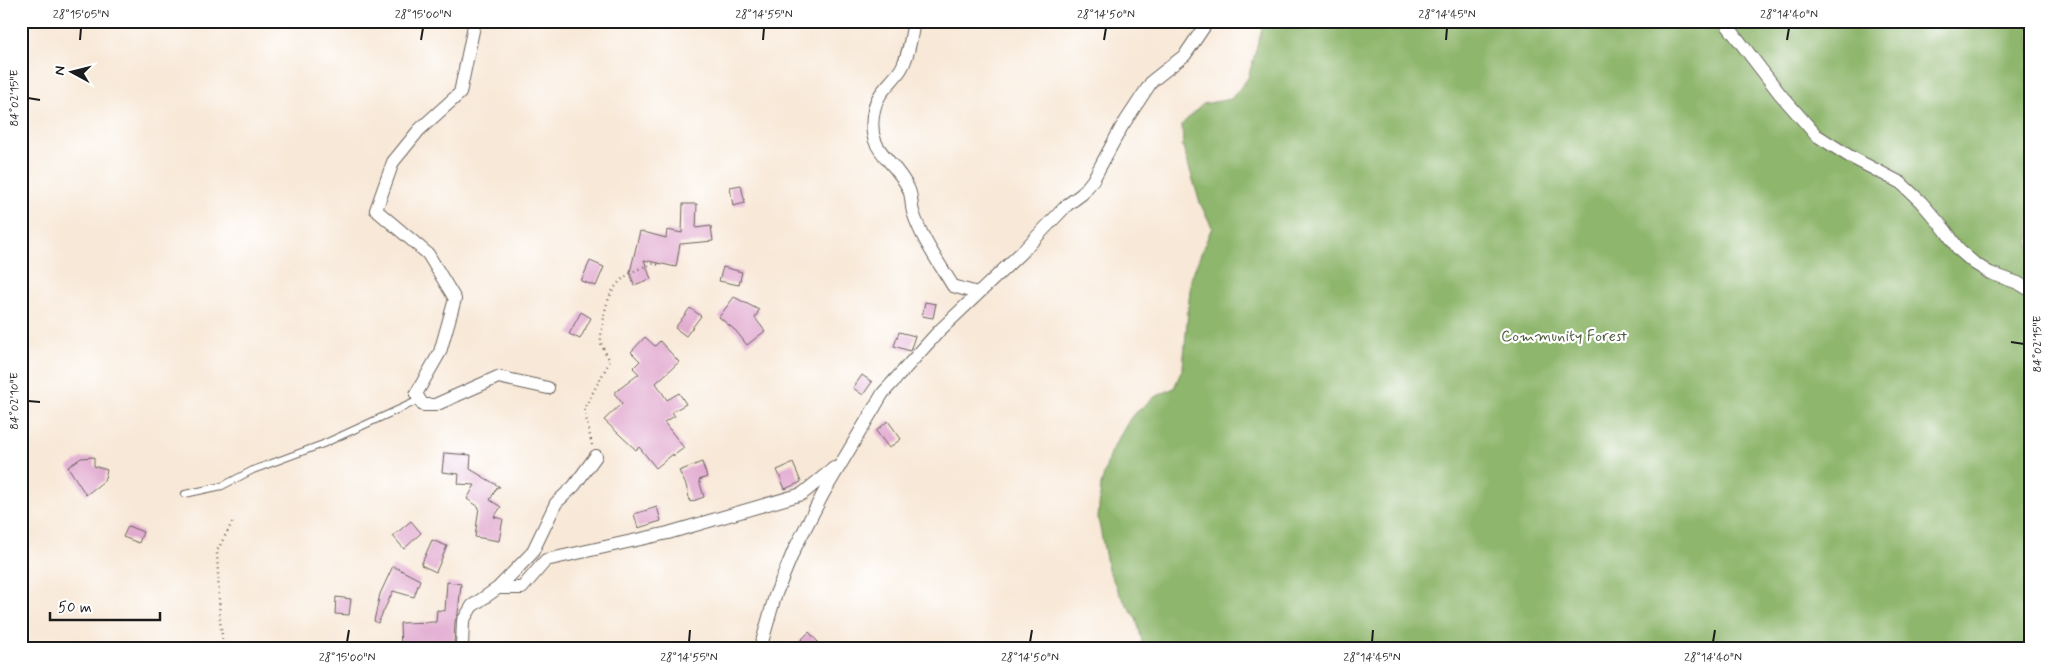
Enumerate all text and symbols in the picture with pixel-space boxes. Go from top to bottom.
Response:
text: 28°15'05"N [53,7,109,23]
text: 28°15'00"N [395,7,451,23]
text: 28°14'55"N [735,7,793,23]
text: 28°14'50"N [1077,7,1135,23]
text: 28°14'45"N [1418,7,1476,23]
text: 28°14'40"N [1760,7,1818,23]
north arrow [48,48,98,98]
text: N [51,65,70,76]
text: 84°02'15"E [7,70,23,126]
text: 84°02'15"E [2030,316,2046,372]
park label: Community Forest [1501,326,1627,347]
text: 84°02'10"E [7,372,23,430]
scale bar [50,590,160,622]
text: 50 m [58,598,92,618]
text: 28°15'00"N [319,650,375,666]
text: 28°14'55"N [660,650,718,666]
text: 28°14'50"N [1001,650,1059,666]
text: 28°14'45"N [1343,650,1401,666]
text: 28°14'40"N [1684,650,1742,666]

